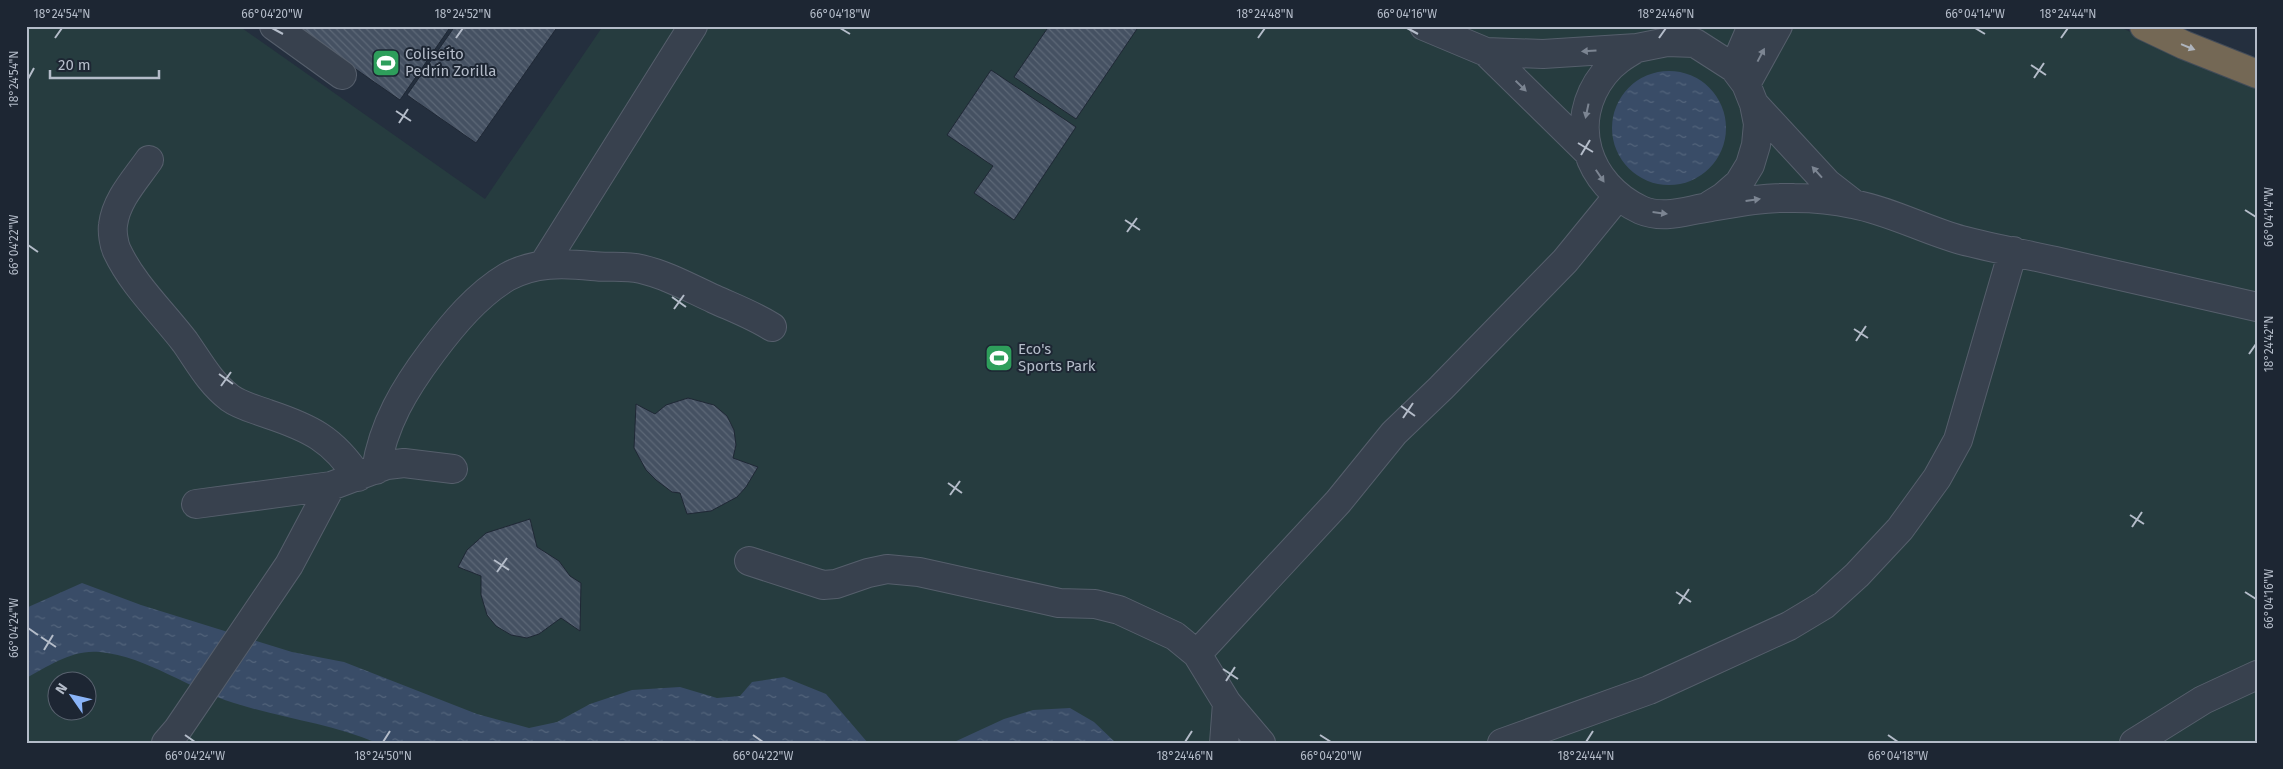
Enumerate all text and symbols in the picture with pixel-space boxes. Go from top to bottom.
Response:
text: 18°24'54"N [34,7,90,21]
text: 66°04'20"W [241,7,303,21]
text: 18°24'52"N [435,7,491,21]
text: 66°04'18"W [810,7,870,21]
text: 18°24'48"N [1236,7,1294,21]
text: 66°04'16"W [1377,7,1437,21]
text: 18°24'46"N [1637,7,1695,21]
text: 66°04'14"W [1945,7,2005,21]
text: 18°24'44"N [2040,7,2096,21]
one-way arrow [2181,43,2195,51]
place label: Coliseíto Pedrín Zorilla [405,45,496,80]
one-way arrow [1757,47,1765,62]
scale bar [50,48,159,80]
sports icon: Coliseíto Pedrín Zorilla [371,48,401,78]
one-way arrow [1580,48,1596,56]
text: 18°24'54"N [7,51,21,107]
text: 20 m [58,56,91,74]
one-way arrow [1515,80,1527,92]
one-way arrow [1583,104,1591,120]
one-way arrow [1811,166,1822,179]
one-way arrow [1595,170,1605,183]
text: 66°04'14"W [2262,187,2276,247]
one-way arrow [1746,196,1762,204]
one-way arrow [1652,209,1668,217]
text: 66°04'22"W [7,215,21,275]
text: 18°24'42"N [2262,316,2276,372]
place label: Eco's Sports Park [1018,340,1096,375]
sports icon: Eco's Sports Park [984,343,1014,373]
text: 66°04'16"W [2262,569,2276,629]
text: 66°04'24"W [7,598,21,658]
north arrow [48,672,98,722]
text: N [52,680,71,698]
text: 66°04'24"W [165,749,225,763]
text: 18°24'50"N [354,749,412,763]
text: 66°04'22"W [733,749,793,763]
text: 18°24'46"N [1156,749,1214,763]
text: 66°04'20"W [1300,749,1362,763]
text: 18°24'44"N [1558,749,1614,763]
text: 66°04'18"W [1868,749,1928,763]

